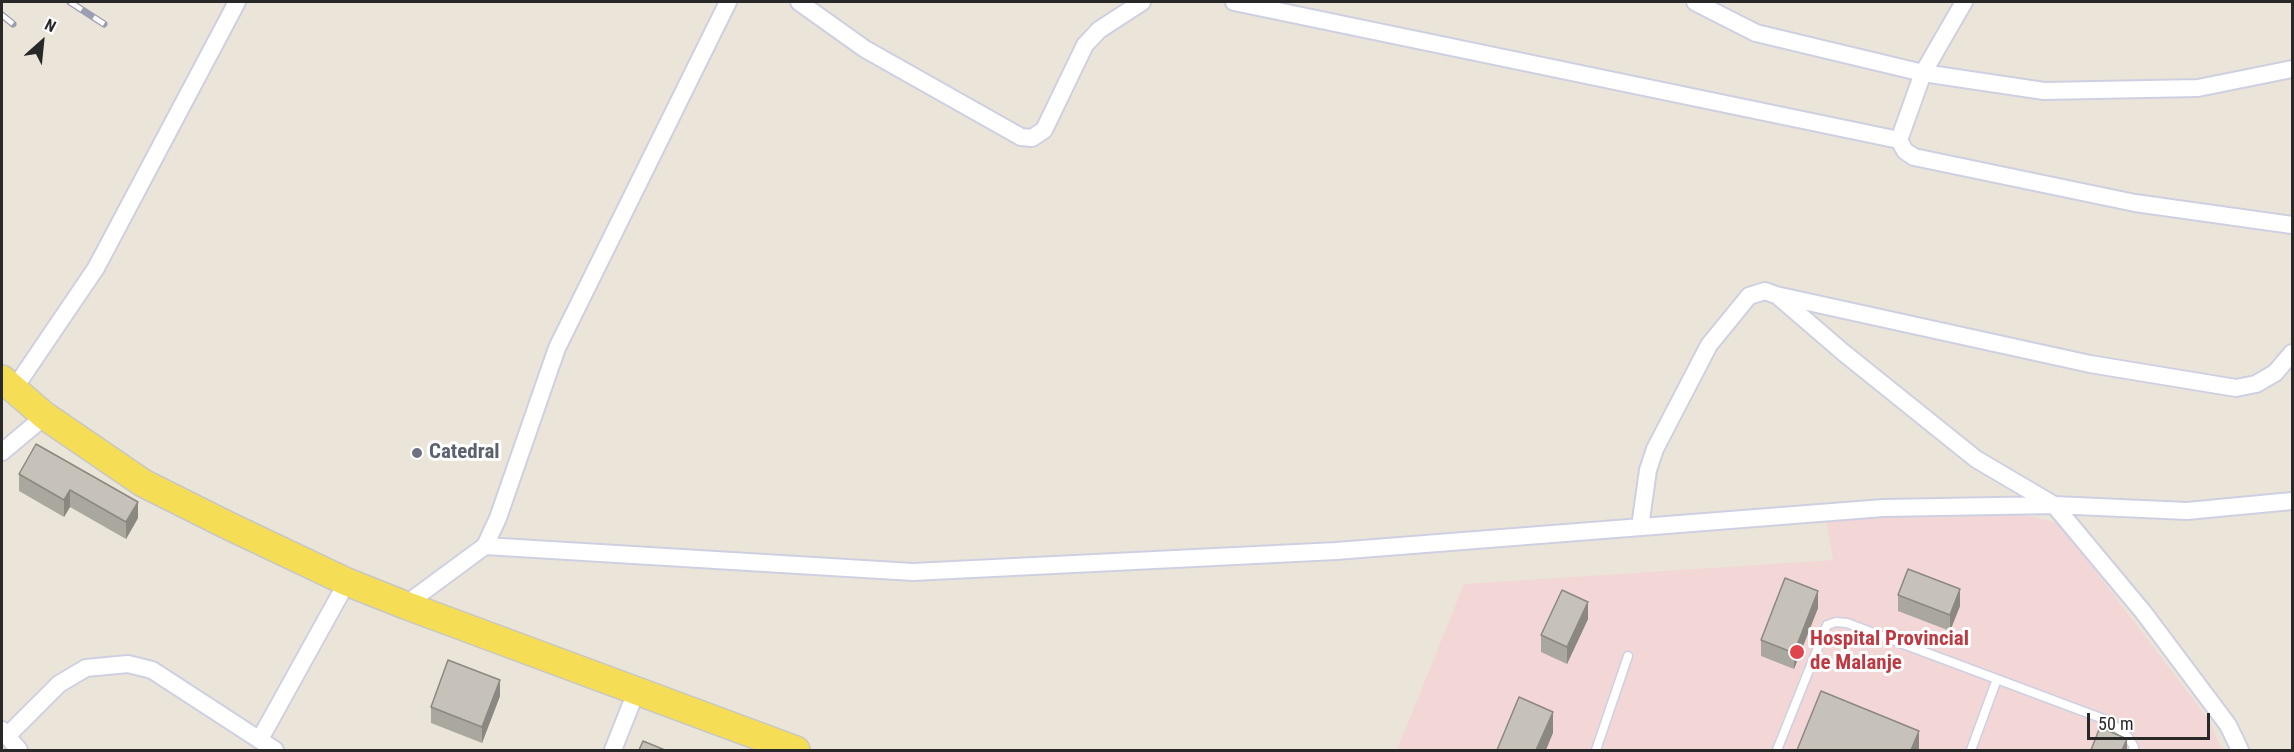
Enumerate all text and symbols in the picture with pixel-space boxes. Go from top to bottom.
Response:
north arrow [12,12,72,72]
text: N [42,15,59,36]
place label: Catedral [429,440,500,466]
marker: Catedral [410,446,424,460]
place label: Hospital Provincial de Malanje [1810,627,1969,677]
marker: Hospital Provincial de Malanje [1788,643,1806,661]
scale bar [2090,701,2213,739]
text: 50 m [2098,713,2133,734]

